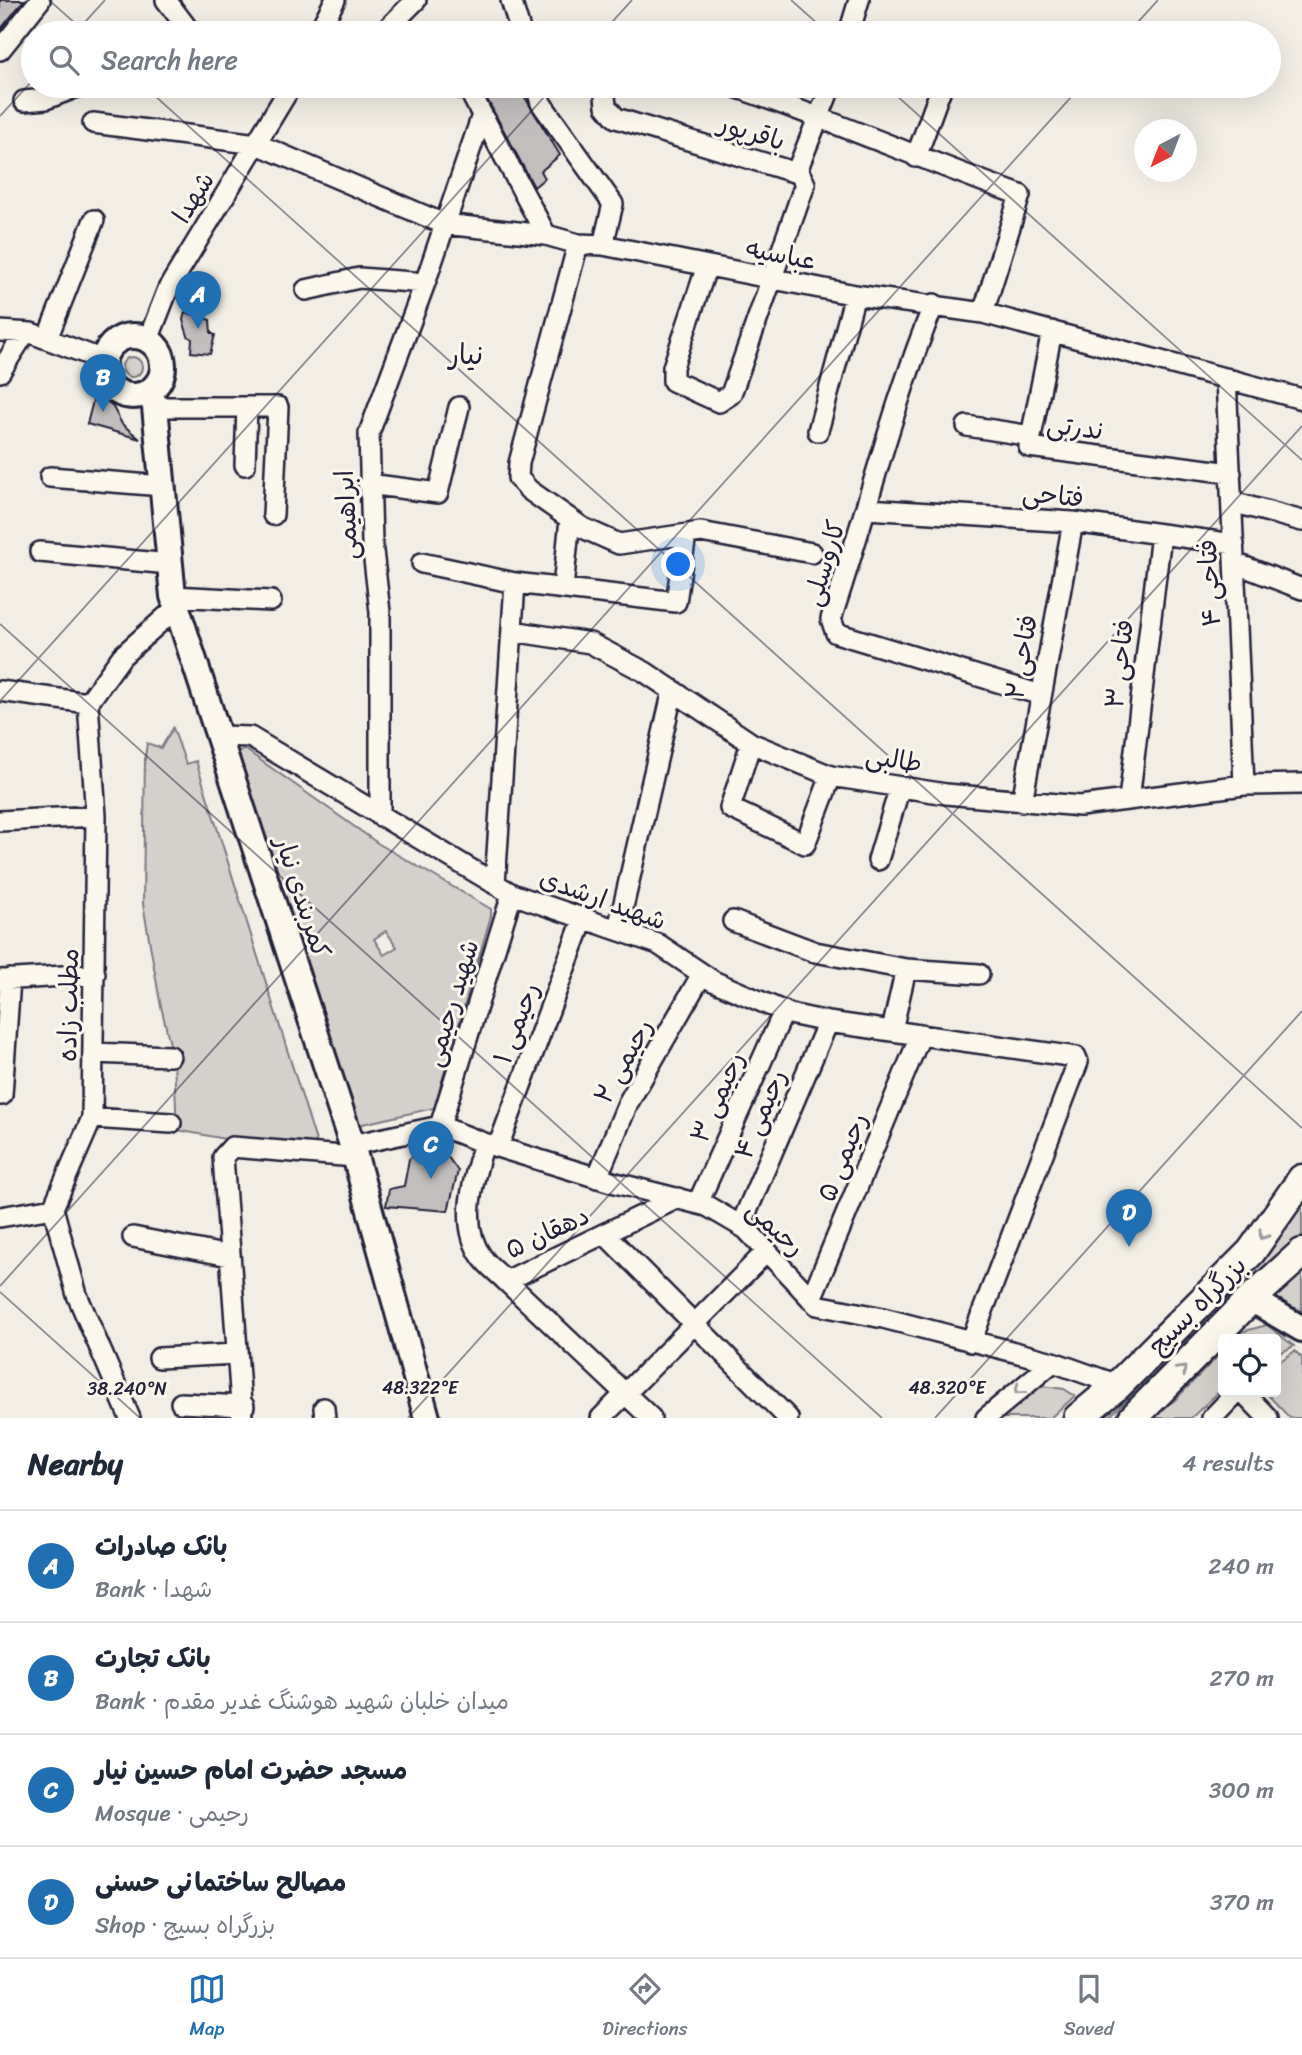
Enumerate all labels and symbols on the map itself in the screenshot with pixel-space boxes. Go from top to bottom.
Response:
street label: باقرپور [711,100,791,164]
north arrow [1134,119,1197,182]
street label: شهدا [159,162,227,232]
street label: عباسیه [742,225,820,283]
pin: A [175,271,221,329]
district label: نیار [447,330,483,379]
pin: B [80,354,126,412]
street label: ندرتی [1044,401,1106,453]
street label: ابراهیمی [321,469,371,561]
street label: فتاحی [1020,469,1086,521]
street label: کاروسلی [789,514,859,612]
street label: فتاحی ۴ [1184,538,1234,628]
your location [661,547,695,581]
street label: فتاحی ۲ [991,611,1051,703]
street label: فتاحی ۳ [1091,617,1147,711]
street label: طالبی [862,732,926,786]
street label: کمربندی نیار [261,828,344,964]
street label: شهید ارشدی [533,855,673,943]
street label: شهید رحیمی [410,934,492,1072]
street label: مطلب زاده [44,948,92,1062]
street label: رحیمی ۱ [479,975,553,1071]
street label: رحیمی ۲ [580,1009,666,1113]
street label: رحیمی ۳ [676,1044,758,1150]
street label: رحیمی ۴ [720,1062,800,1166]
street label: رحیمی ۵ [803,1105,881,1209]
pin: C [408,1121,454,1179]
street label: رحیمی [735,1188,817,1268]
pin: D [1106,1189,1152,1247]
street label: دهقان ۵ [497,1192,597,1272]
one-way arrow [1259,1227,1271,1240]
street label: بزرگراه بسیج [1136,1244,1258,1366]
one-way arrow [1173,1365,1186,1378]
text: 48.322°E [382,1372,459,1404]
text: 48.320°E [909,1372,986,1404]
text: 38.240°N [87,1373,167,1405]
one-way arrow [1015,1382,1028,1394]

